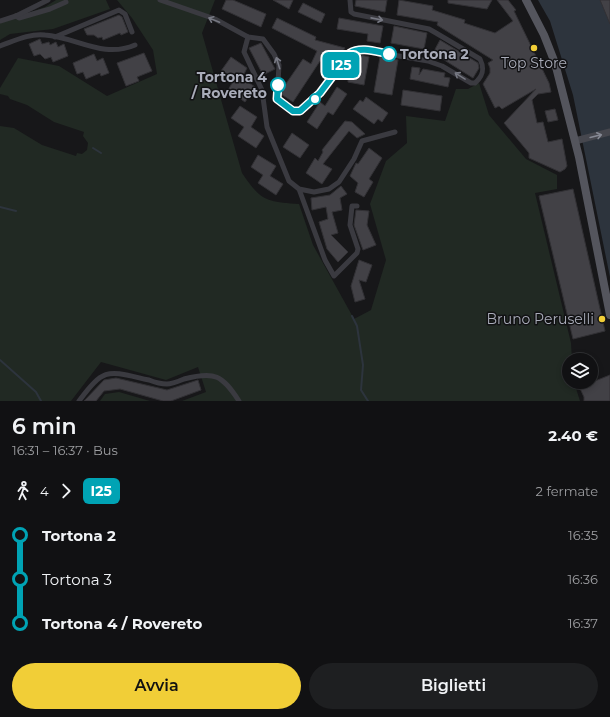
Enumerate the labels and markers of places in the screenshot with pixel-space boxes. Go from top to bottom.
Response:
marker: Top Store [529,43,539,53]
place label: Tortona 2 [400,45,469,63]
marker: Tortona 2 [381,46,397,62]
place label: Top Store [501,54,567,72]
place label: Tortona 4 / Rovereto [191,68,267,102]
marker: Tortona 4 / Rovereto [270,77,286,93]
unlabelled marker [309,93,321,105]
place label: Bruno Peruselli [487,310,594,328]
marker: Bruno Peruselli [597,314,607,324]

